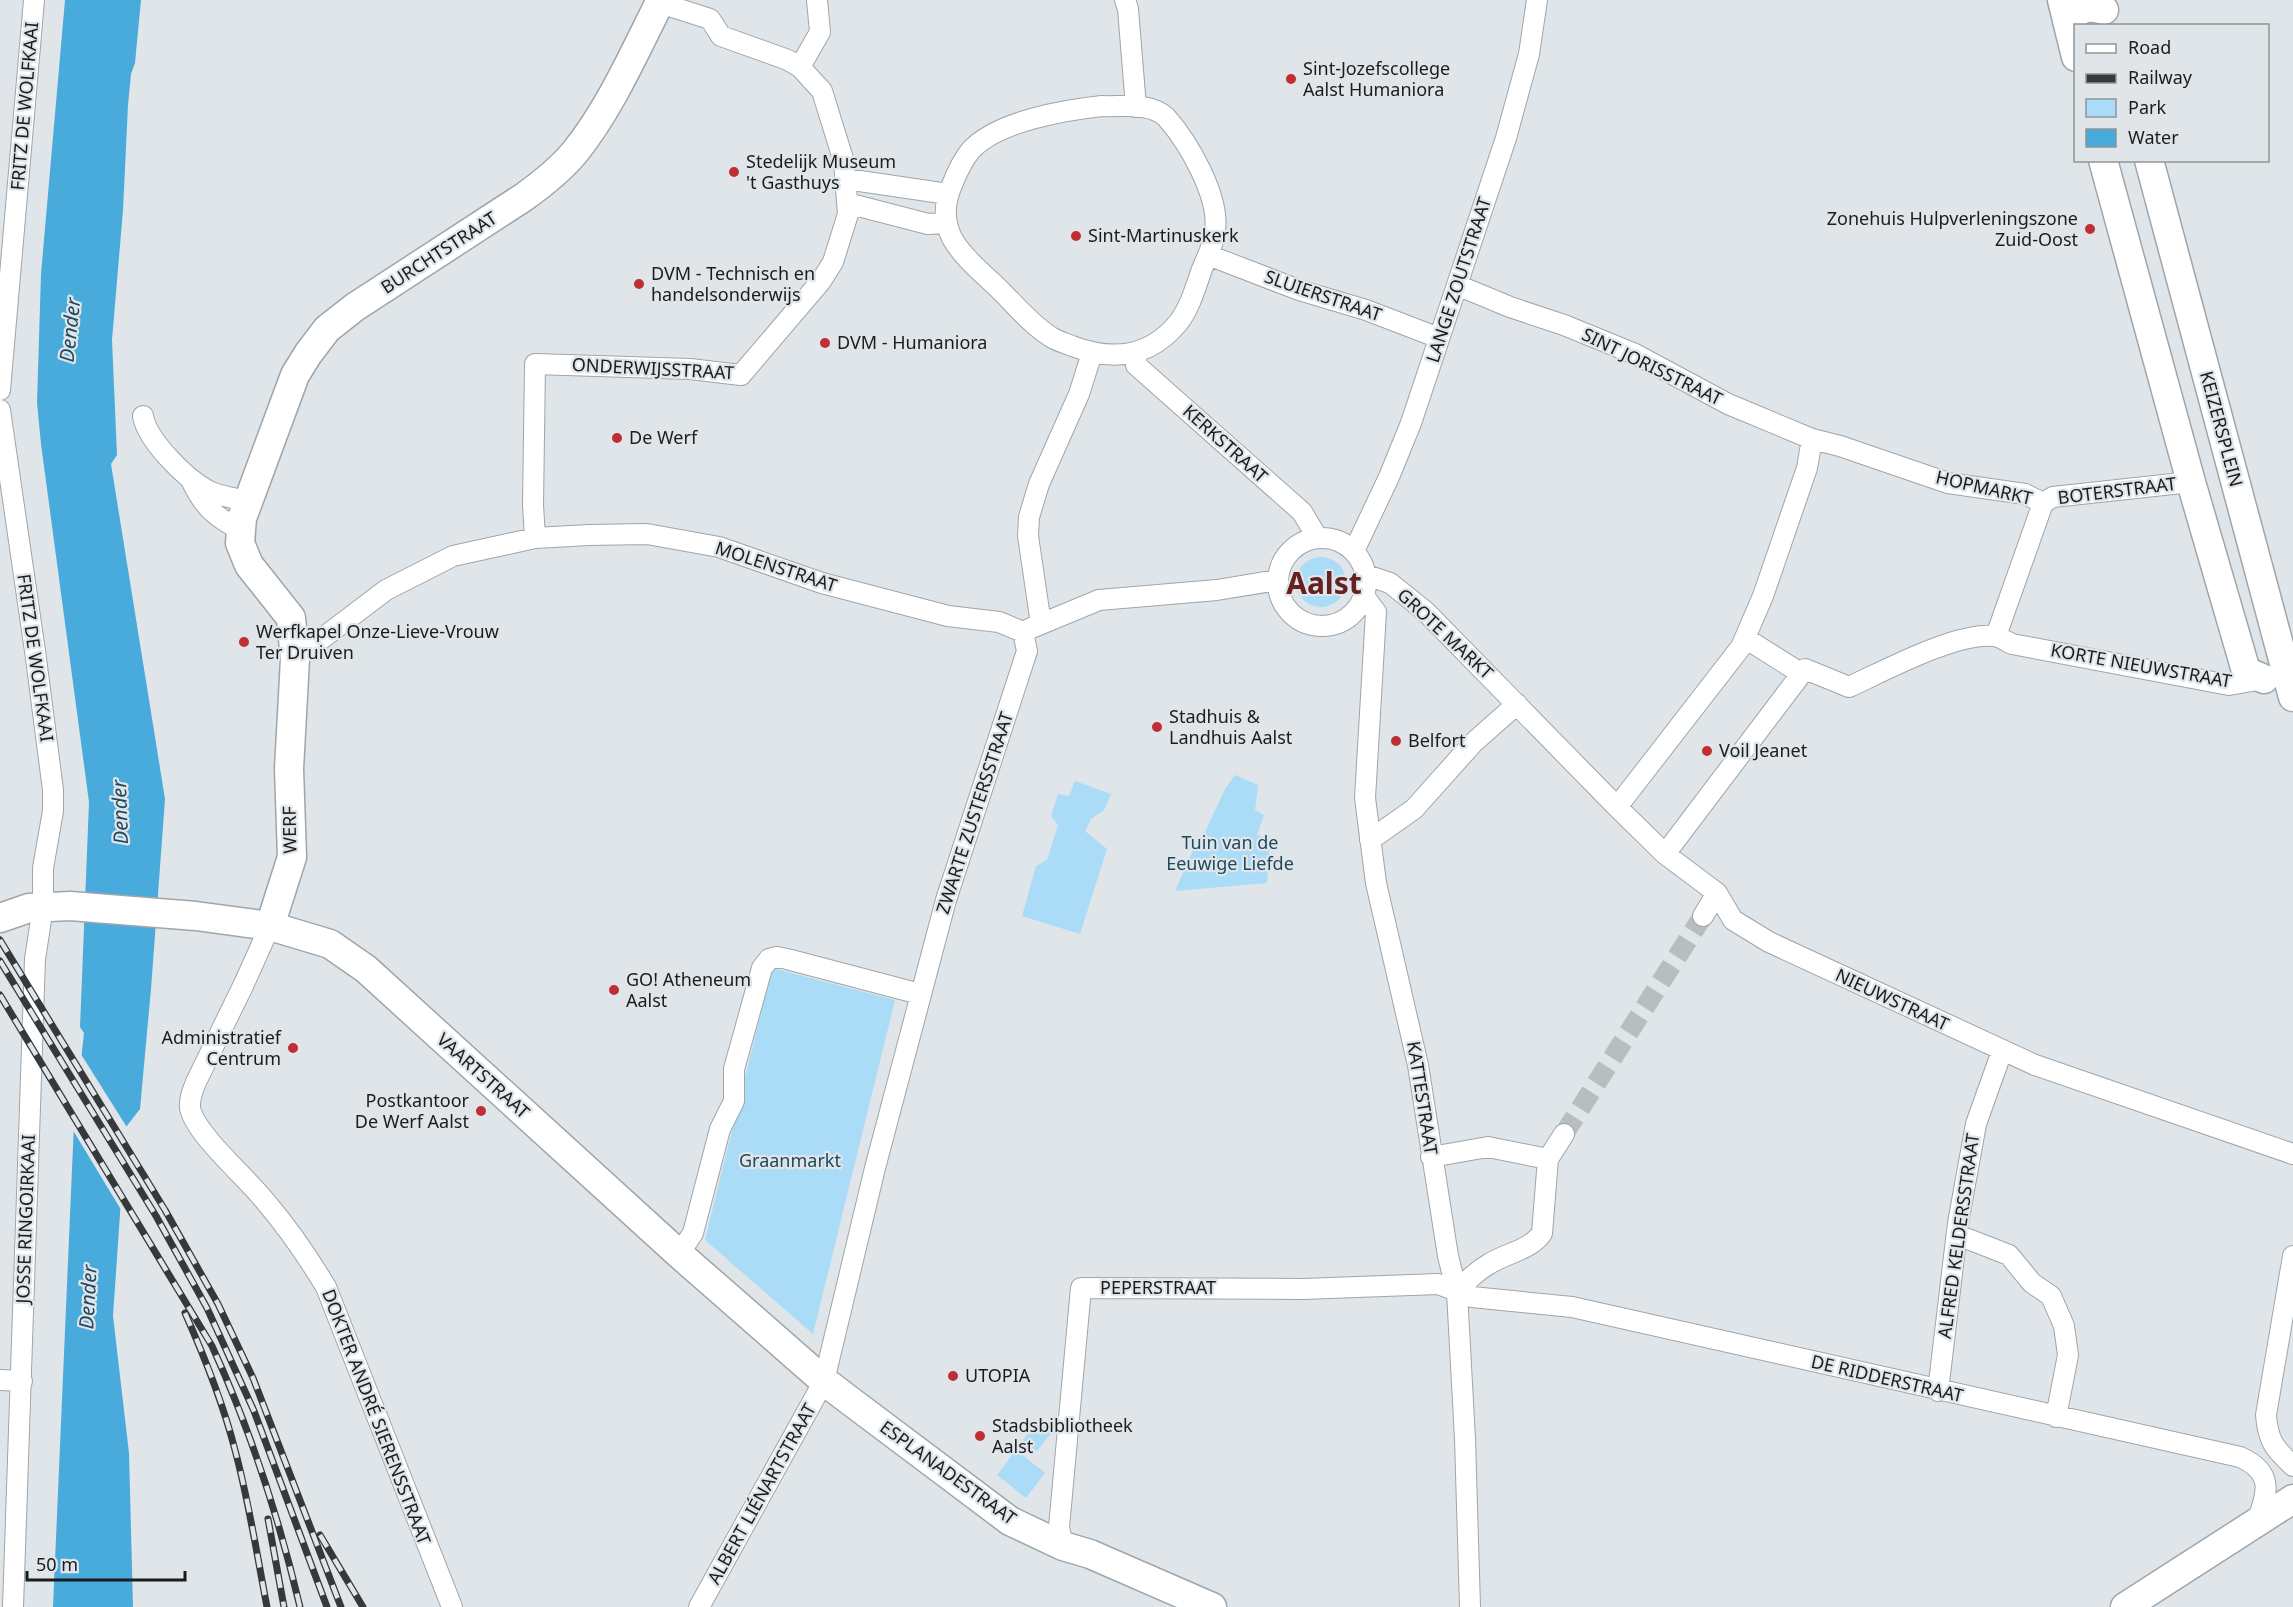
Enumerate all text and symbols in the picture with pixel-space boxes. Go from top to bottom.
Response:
street label: FRITZ DE WOLFKAAI [5,21,43,191]
legend [2074,24,2269,162]
text: Road [2128,35,2171,59]
place label: Sint-Jozefscollege Aalst Humaniora [1303,56,1450,101]
text: Railway [2128,65,2193,89]
marker: Sint-Jozefscollege Aalst Humaniora [1284,72,1298,86]
text: Park [2128,95,2166,119]
text: Water [2128,125,2179,149]
place label: Stedelijk Museum 't Gasthuys [746,149,896,194]
marker: Stedelijk Museum 't Gasthuys [727,165,741,179]
street label: LANGE ZOUTSTRAAT [1420,194,1496,365]
street label: BURCHTSTRAAT [376,206,501,299]
place label: Zonehuis Hulpverleningszone Zuid-Oost [1827,206,2078,251]
marker: Zonehuis Hulpverleningszone Zuid-Oost [2083,222,2097,236]
place label: Sint-Martinuskerk [1088,223,1239,247]
marker: Sint-Martinuskerk [1069,229,1083,243]
place label: DVM - Technisch en handelsonderwijs [651,261,815,306]
street label: SLUIERSTRAAT [1262,264,1385,326]
marker: DVM - Technisch en handelsonderwijs [632,277,646,291]
water label: Dender [53,295,86,363]
street label: SINT JORISSTRAAT [1578,322,1727,410]
place label: DVM - Humaniora [837,330,987,354]
marker: DVM - Humaniora [818,336,832,350]
street label: ONDERWIJSSTRAAT [571,352,735,384]
street label: KEIZERSPLEIN [2195,368,2249,489]
street label: KERKSTRAAT [1178,399,1273,488]
place label: De Werf [629,425,698,449]
marker: De Werf [610,431,624,445]
street label: HOPMARKT [1934,464,2035,510]
street label: BOTERSTRAAT [2056,471,2178,509]
street label: MOLENSTRAAT [713,535,840,597]
district label: Aalst [1286,562,1362,603]
street label: FRITZ DE WOLFKAAI [12,572,60,743]
street label: GROTE MARKT [1393,583,1499,684]
place label: Werfkapel Onze-Lieve-Vrouw Ter Druiven [256,619,499,664]
marker: Werfkapel Onze-Lieve-Vrouw Ter Druiven [237,635,251,649]
street label: KORTE NIEUWSTRAAT [2049,637,2233,693]
place label: Stadhuis & Landhuis Aalst [1169,704,1293,749]
street label: ZWARTE ZUSTERSSTRAAT [930,709,1018,917]
marker: Stadhuis & Landhuis Aalst [1150,720,1164,734]
place label: Belfort [1408,728,1466,752]
marker: Belfort [1389,734,1403,748]
place label: Voil Jeanet [1719,738,1808,762]
marker: Voil Jeanet [1700,744,1714,758]
water label: Dender [105,778,134,845]
street label: WERF [277,806,301,854]
park label: Tuin van de Eeuwige Liefde [1166,830,1294,875]
street label: NIEUWSTRAAT [1832,962,1953,1036]
place label: GO! Atheneum Aalst [626,967,751,1012]
marker: GO! Atheneum Aalst [607,983,621,997]
place label: Administratief Centrum [161,1025,282,1070]
street label: VAARTSTRAAT [432,1027,535,1123]
street label: KATTESTRAAT [1402,1039,1444,1156]
marker: Administratief Centrum [286,1041,300,1055]
place label: Postkantoor De Werf Aalst [355,1088,470,1133]
marker: Postkantoor De Werf Aalst [474,1104,488,1118]
street label: ALFRED KELDERSSTRAAT [1932,1132,1984,1340]
street label: JOSSE RINGOIRKAAI [10,1134,40,1306]
park label: Graanmarkt [739,1148,841,1172]
water label: Dender [72,1263,103,1330]
street label: PEPERSTRAAT [1100,1275,1216,1299]
street label: DOKTER ANDRÉ SIERENSSTRAAT [317,1285,437,1548]
street label: DE RIDDERSTRAAT [1809,1349,1966,1407]
place label: UTOPIA [965,1363,1031,1387]
marker: UTOPIA [946,1369,960,1383]
street label: ALBERT LIÉNARTSTRAAT [701,1399,821,1588]
place label: Stadsbibliotheek Aalst [992,1413,1133,1458]
street label: ESPLANADESTRAAT [876,1415,1022,1530]
marker: Stadsbibliotheek Aalst [973,1429,987,1443]
scale bar [27,1544,184,1582]
text: 50 m [36,1552,78,1576]

